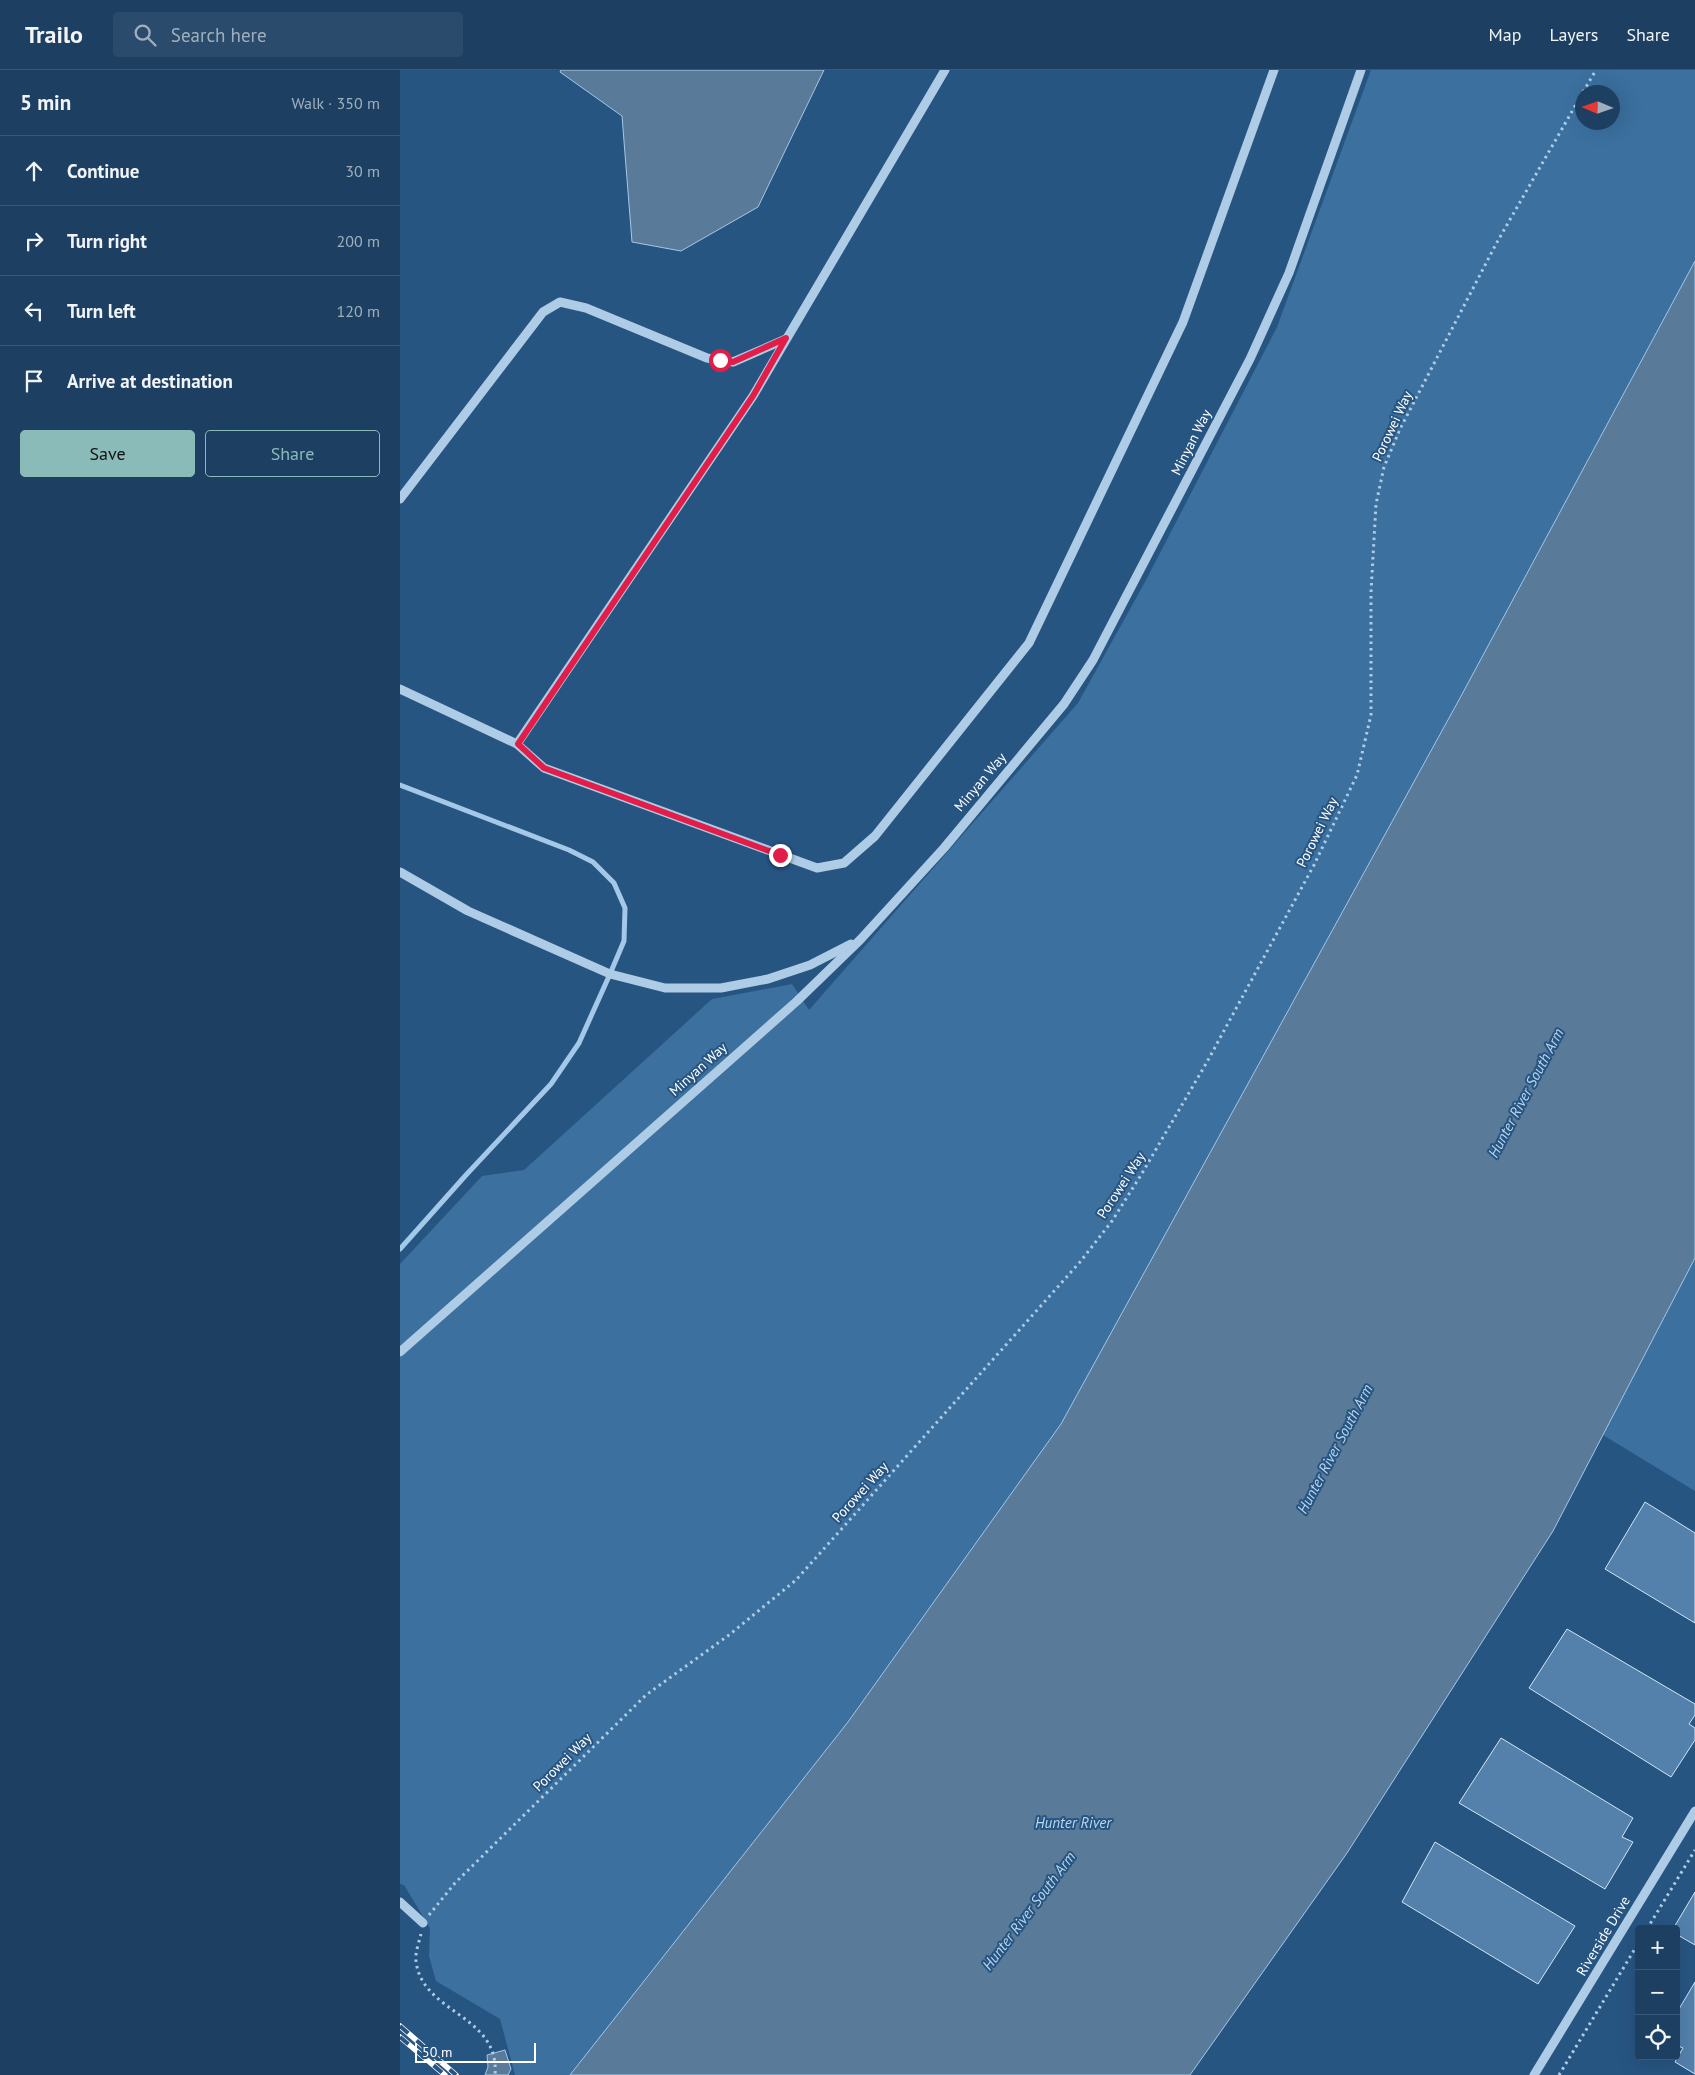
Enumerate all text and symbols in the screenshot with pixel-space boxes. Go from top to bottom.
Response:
search box [113,12,463,57]
text: Trailo [25,19,83,50]
icon: search [131,21,159,49]
text: Search here [171,23,267,47]
text: Map [1489,23,1521,46]
text: Layers [1549,23,1598,46]
text: Share [1626,23,1670,46]
north arrow [1575,85,1620,130]
text: 5 min [20,89,71,116]
text: Walk · 350 m [291,93,380,113]
icon: ahead [20,157,48,185]
text: Continue [67,159,139,183]
text: 30 m [345,161,380,181]
icon: right [20,227,48,255]
text: Turn right [67,229,147,253]
text: 200 m [337,231,380,251]
icon: left [20,297,48,325]
text: Turn left [67,299,136,323]
text: 120 m [337,301,380,321]
route start [709,349,732,372]
icon: arrive [20,367,48,395]
text: Arrive at destination [67,369,233,393]
street label: Porowei Way [1368,387,1416,464]
street label: Minyan Way [1167,406,1215,478]
button: Save [20,430,195,477]
button: Share [205,430,380,477]
street label: Minyan Way [950,748,1010,815]
street label: Porowei Way [1292,794,1342,870]
route end [769,844,792,867]
water label: Hunter River South Arm [1483,1025,1568,1161]
street label: Minyan Way [665,1038,731,1100]
street label: Porowei Way [1093,1148,1149,1222]
water label: Hunter River South Arm [1292,1381,1377,1517]
street label: Porowei Way [828,1457,892,1526]
street label: Porowei Way [529,1728,596,1795]
water label: Hunter River [1035,1813,1112,1832]
water label: Hunter River South Arm [978,1848,1079,1974]
street label: Riverside Drive [1572,1893,1634,1979]
map controls [1635,1925,1680,2060]
button: + [1635,1925,1680,1970]
button: − [1635,1970,1680,2015]
button: locate [1635,2015,1680,2060]
scale bar [415,2040,536,2063]
text: 50 m [422,2043,452,2061]

